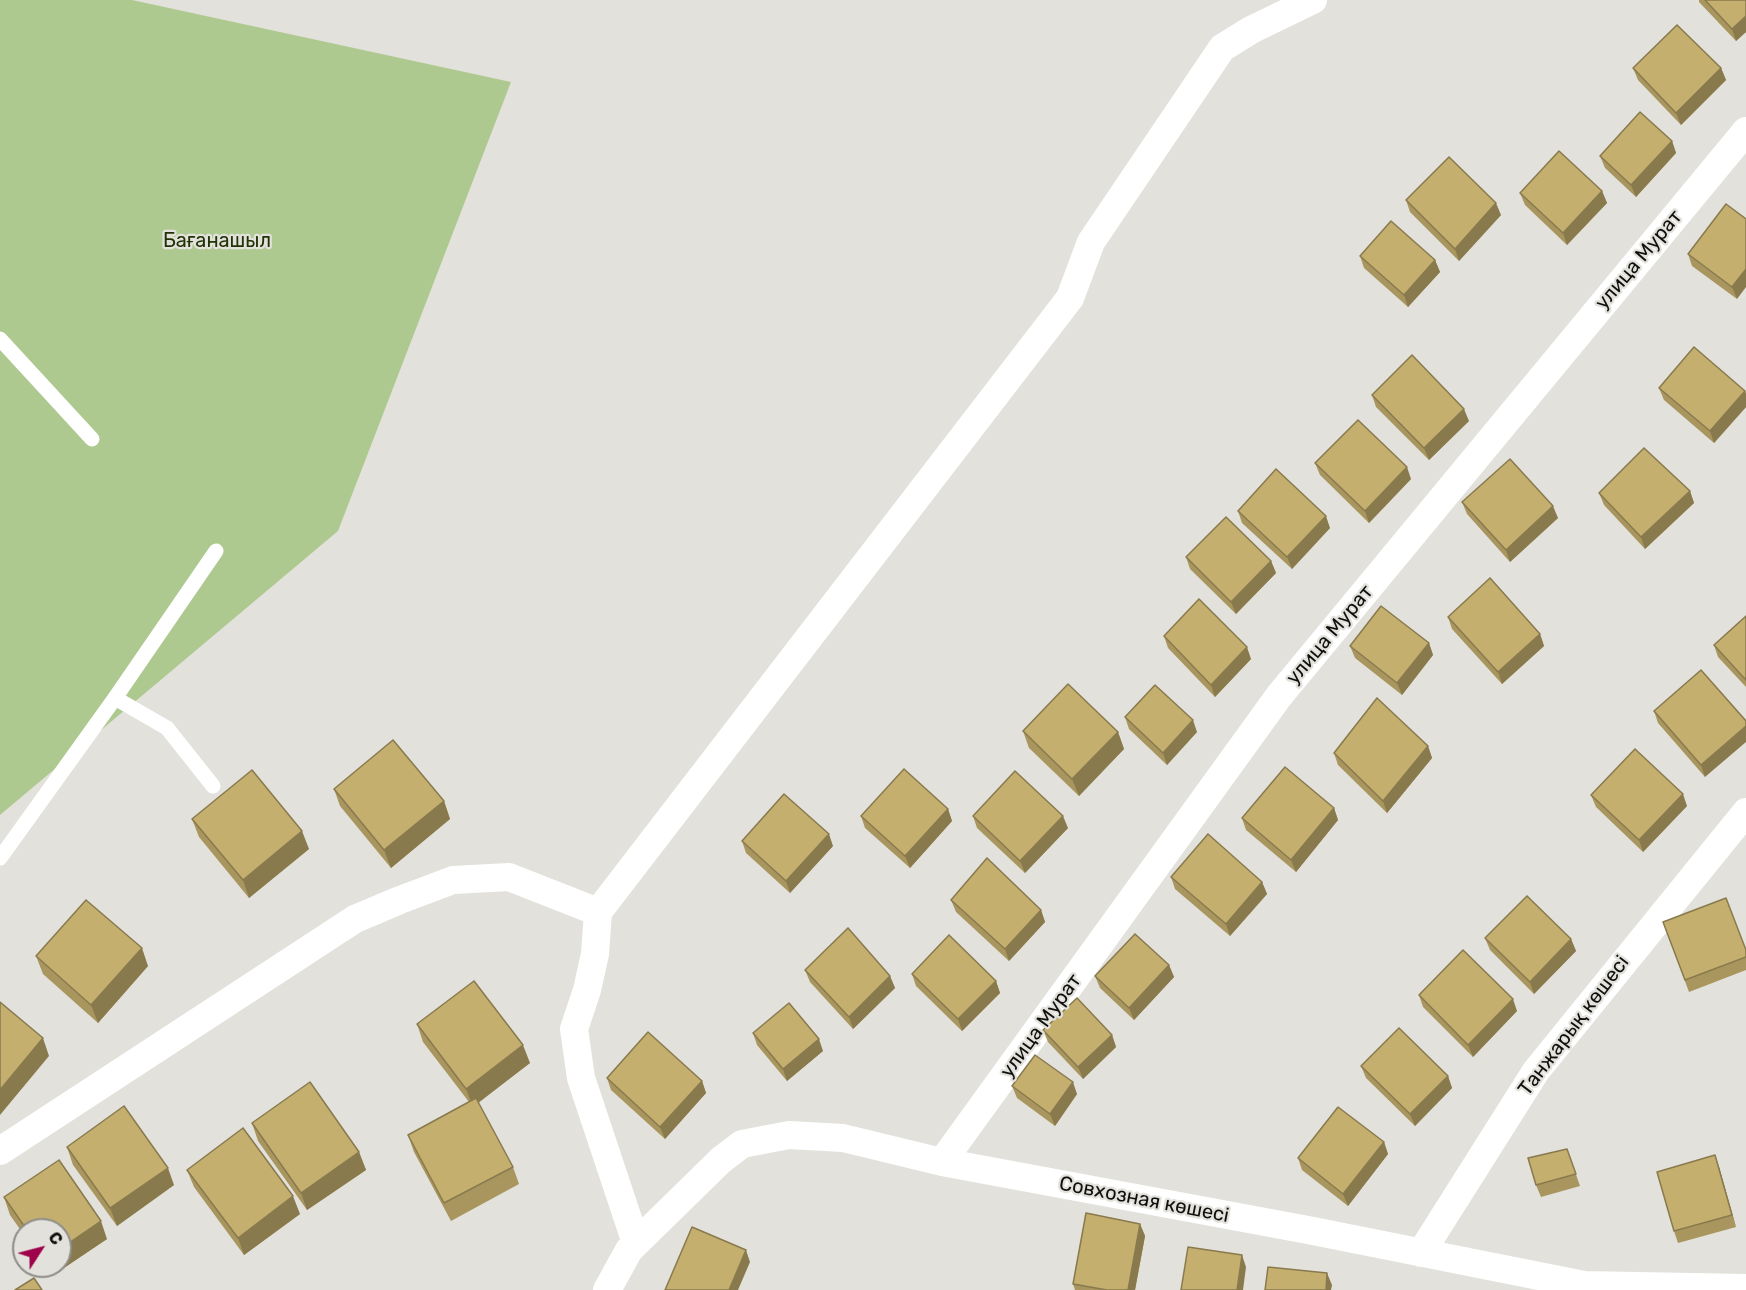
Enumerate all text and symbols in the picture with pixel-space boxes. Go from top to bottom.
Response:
street label: улица Мурат [1590,205,1688,315]
park label: Бағанашыл [163,229,271,253]
street label: улица Мурат [1281,580,1379,690]
street label: Танжарық көшесі [1514,951,1634,1101]
street label: улица Мурат [995,969,1087,1083]
street label: Совхозная көшесі [1057,1172,1231,1228]
north arrow [12,1218,72,1278]
text: С [44,1228,66,1248]

